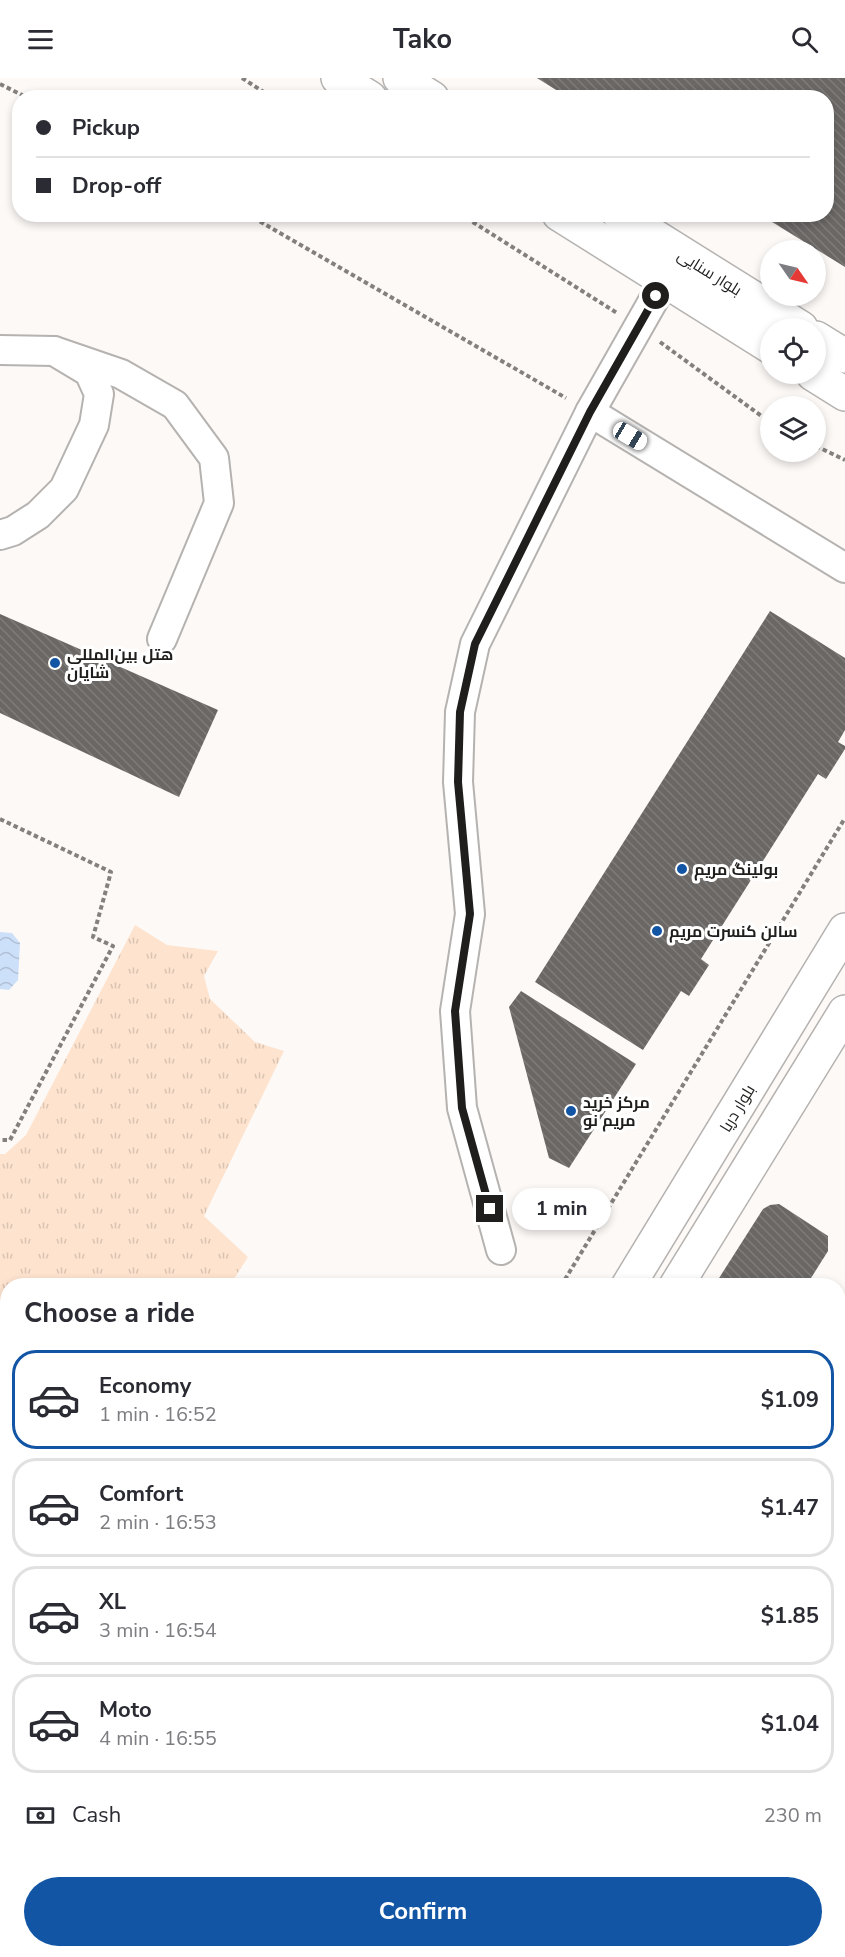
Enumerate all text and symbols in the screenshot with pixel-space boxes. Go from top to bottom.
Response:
text: Tako [393,21,452,58]
icon: menu [24,23,57,56]
icon: search [788,23,821,56]
text: Pickup [72,113,140,143]
text: Drop-off [72,171,161,201]
north arrow [760,240,826,306]
map controls [760,240,826,462]
street label: بلوار سنایی [673,244,746,301]
route start [642,282,669,309]
button: locate [760,318,826,384]
button: layers [760,396,826,462]
car [610,419,650,453]
place label: هتل بین‌المللی شایان [67,644,173,684]
marker: هتل بین‌المللی شایان [48,656,62,670]
place label: بولینگ مریم [694,859,778,881]
marker: بولینگ مریم [675,862,689,876]
place label: سالن کنسرت مریم [669,921,798,943]
marker: سالن کنسرت مریم [650,924,664,938]
street label: بلوار دریا [715,1081,761,1136]
place label: مرکز خرید مریم نو [583,1092,650,1132]
marker: مرکز خرید مریم نو [564,1104,578,1118]
callout: 1 min [511,1188,610,1230]
route end [476,1195,503,1222]
text: 1 min [536,1195,587,1222]
text: Choose a ride [24,1295,195,1332]
text: Economy [99,1371,191,1401]
icon: car [27,1373,81,1427]
text: $1.09 [761,1385,819,1415]
text: 1 min · 16:52 [99,1401,217,1428]
text: Comfort [99,1479,183,1509]
icon: car [27,1481,81,1535]
text: $1.47 [761,1493,819,1523]
text: 2 min · 16:53 [99,1509,217,1536]
text: XL [99,1587,126,1617]
icon: car [27,1589,81,1643]
text: $1.85 [761,1601,819,1631]
text: 3 min · 16:54 [99,1617,217,1644]
text: Moto [99,1695,152,1725]
icon: car [27,1697,81,1751]
text: $1.04 [761,1709,819,1739]
text: 4 min · 16:55 [99,1725,217,1752]
icon: cash [24,1799,57,1832]
text: Cash [72,1800,121,1830]
text: 230 m [764,1802,822,1829]
button: Confirm [24,1877,822,1946]

